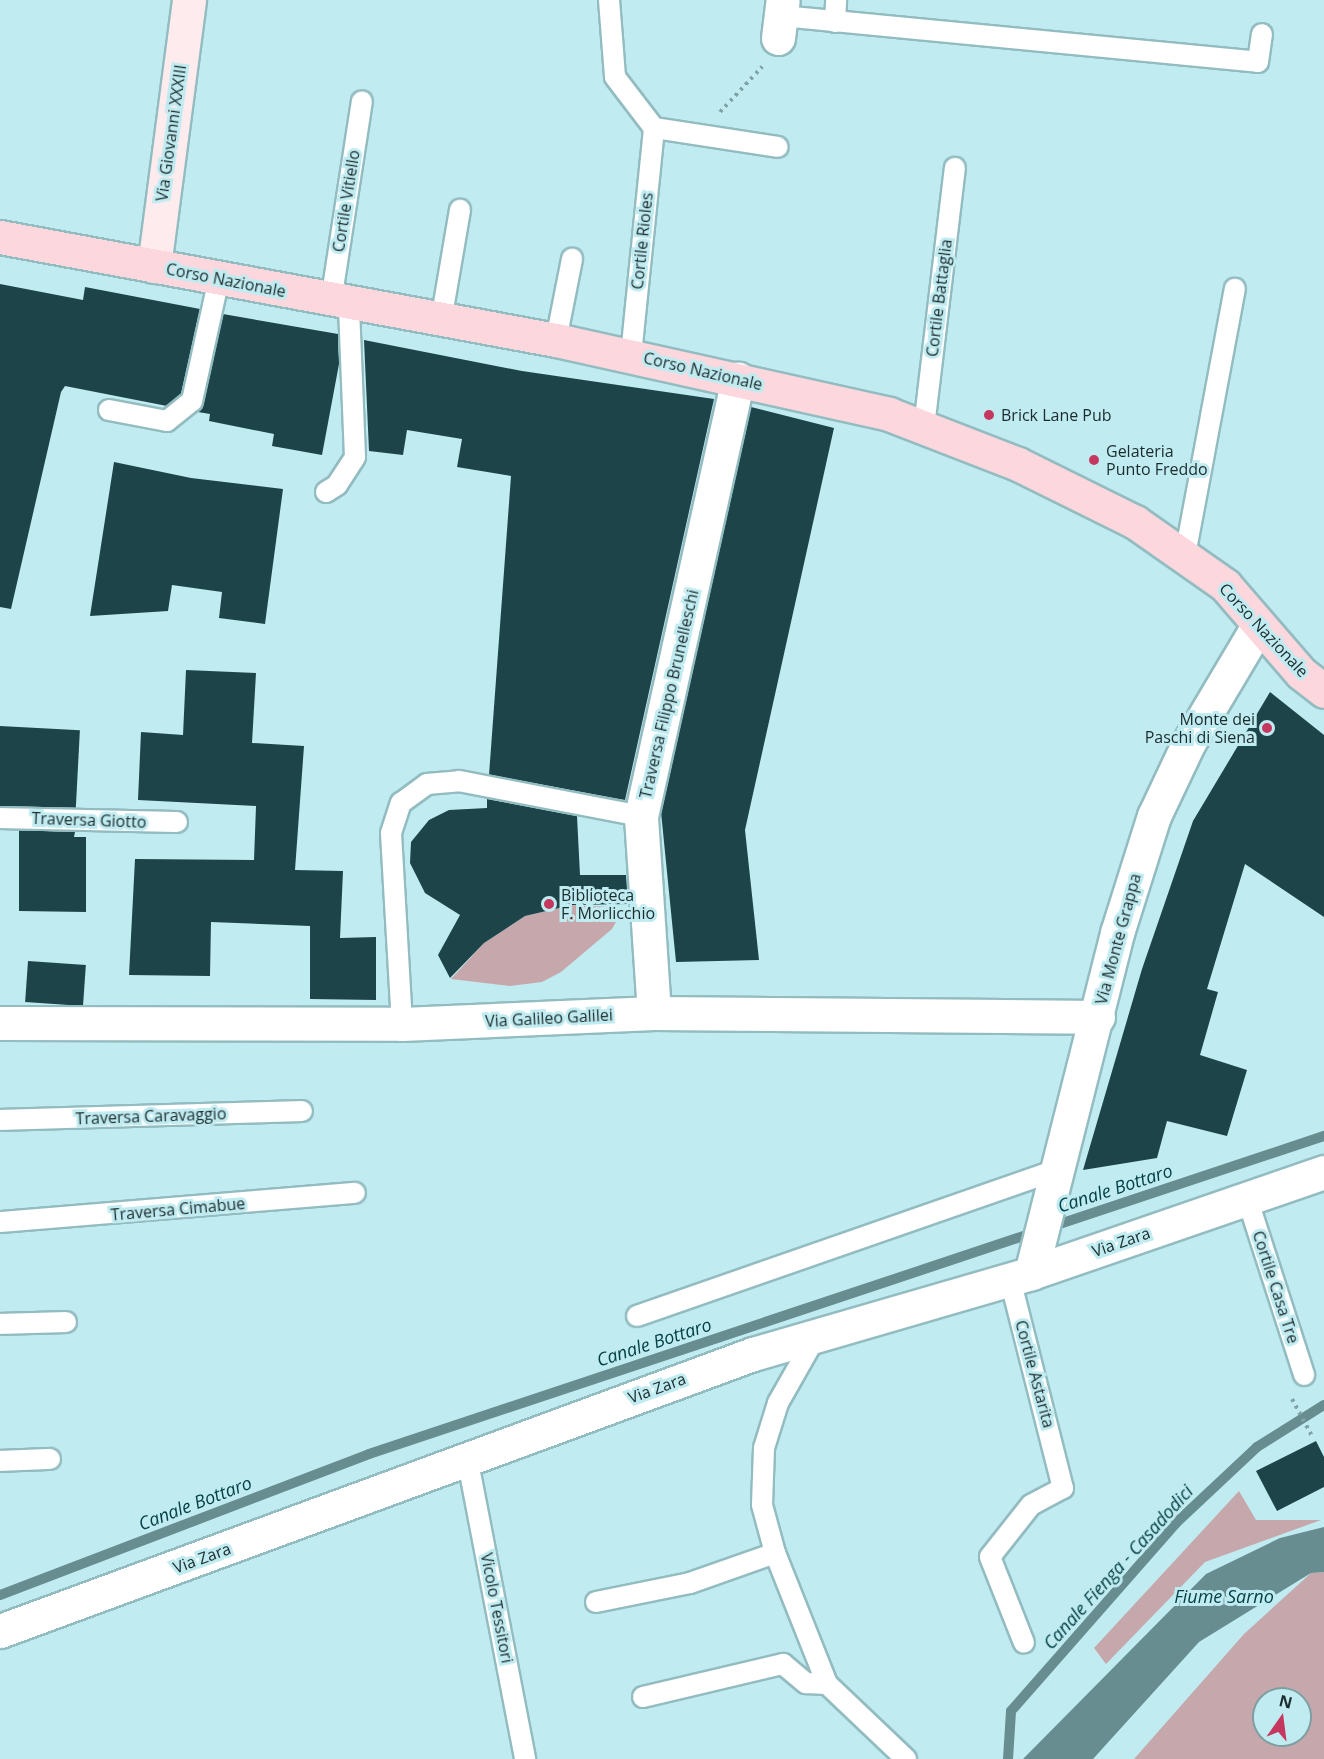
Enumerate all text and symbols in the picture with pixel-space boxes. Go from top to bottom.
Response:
street label: Via Giovanni XXXIII [152,63,190,203]
street label: Cortile Vitiello [328,149,364,253]
street label: Cortile Rioles [627,192,657,290]
street label: Cortile Battaglia [922,238,956,358]
street label: Corso Nazionale [165,259,287,301]
street label: Corso Nazionale [642,348,764,394]
place label: Brick Lane Pub [1001,405,1112,425]
marker: Brick Lane Pub [982,408,996,422]
place label: Gelateria Punto Freddo [1106,441,1208,479]
marker: Gelateria Punto Freddo [1087,453,1101,467]
street label: Corso Nazionale [1216,579,1312,681]
street label: Traversa Filippo Brunelleschi [636,588,702,800]
place label: Monte dei Paschi di Siena [1145,709,1255,747]
marker: Monte dei Paschi di Siena [1260,721,1274,735]
street label: Traversa Giotto [31,808,147,832]
street label: Via Monte Grappa [1091,871,1145,1007]
place label: Biblioteca F. Morlicchio [561,885,655,923]
marker: Biblioteca F. Morlicchio [542,897,556,911]
street label: Via Galileo Galilei [485,1005,613,1031]
street label: Traversa Caravaggio [75,1104,227,1128]
water label: Canale Bottaro [1055,1159,1175,1217]
street label: Traversa Cimabue [110,1194,246,1224]
street label: Via Zara [1089,1223,1153,1261]
street label: Cortile Casa Tre [1249,1228,1303,1346]
water label: Canale Bottaro [594,1313,714,1371]
street label: Cortile Astarita [1011,1318,1059,1430]
street label: Via Zara [625,1369,689,1407]
water label: Canale Bottaro [135,1471,255,1535]
water label: Canale Fienga - Casadodici [1039,1480,1197,1654]
street label: Via Zara [170,1539,234,1577]
street label: Vicolo Tessitori [477,1551,517,1665]
water label: Fiume Sarno [1174,1585,1274,1607]
north arrow [1252,1687,1312,1747]
text: N [1277,1689,1295,1714]

